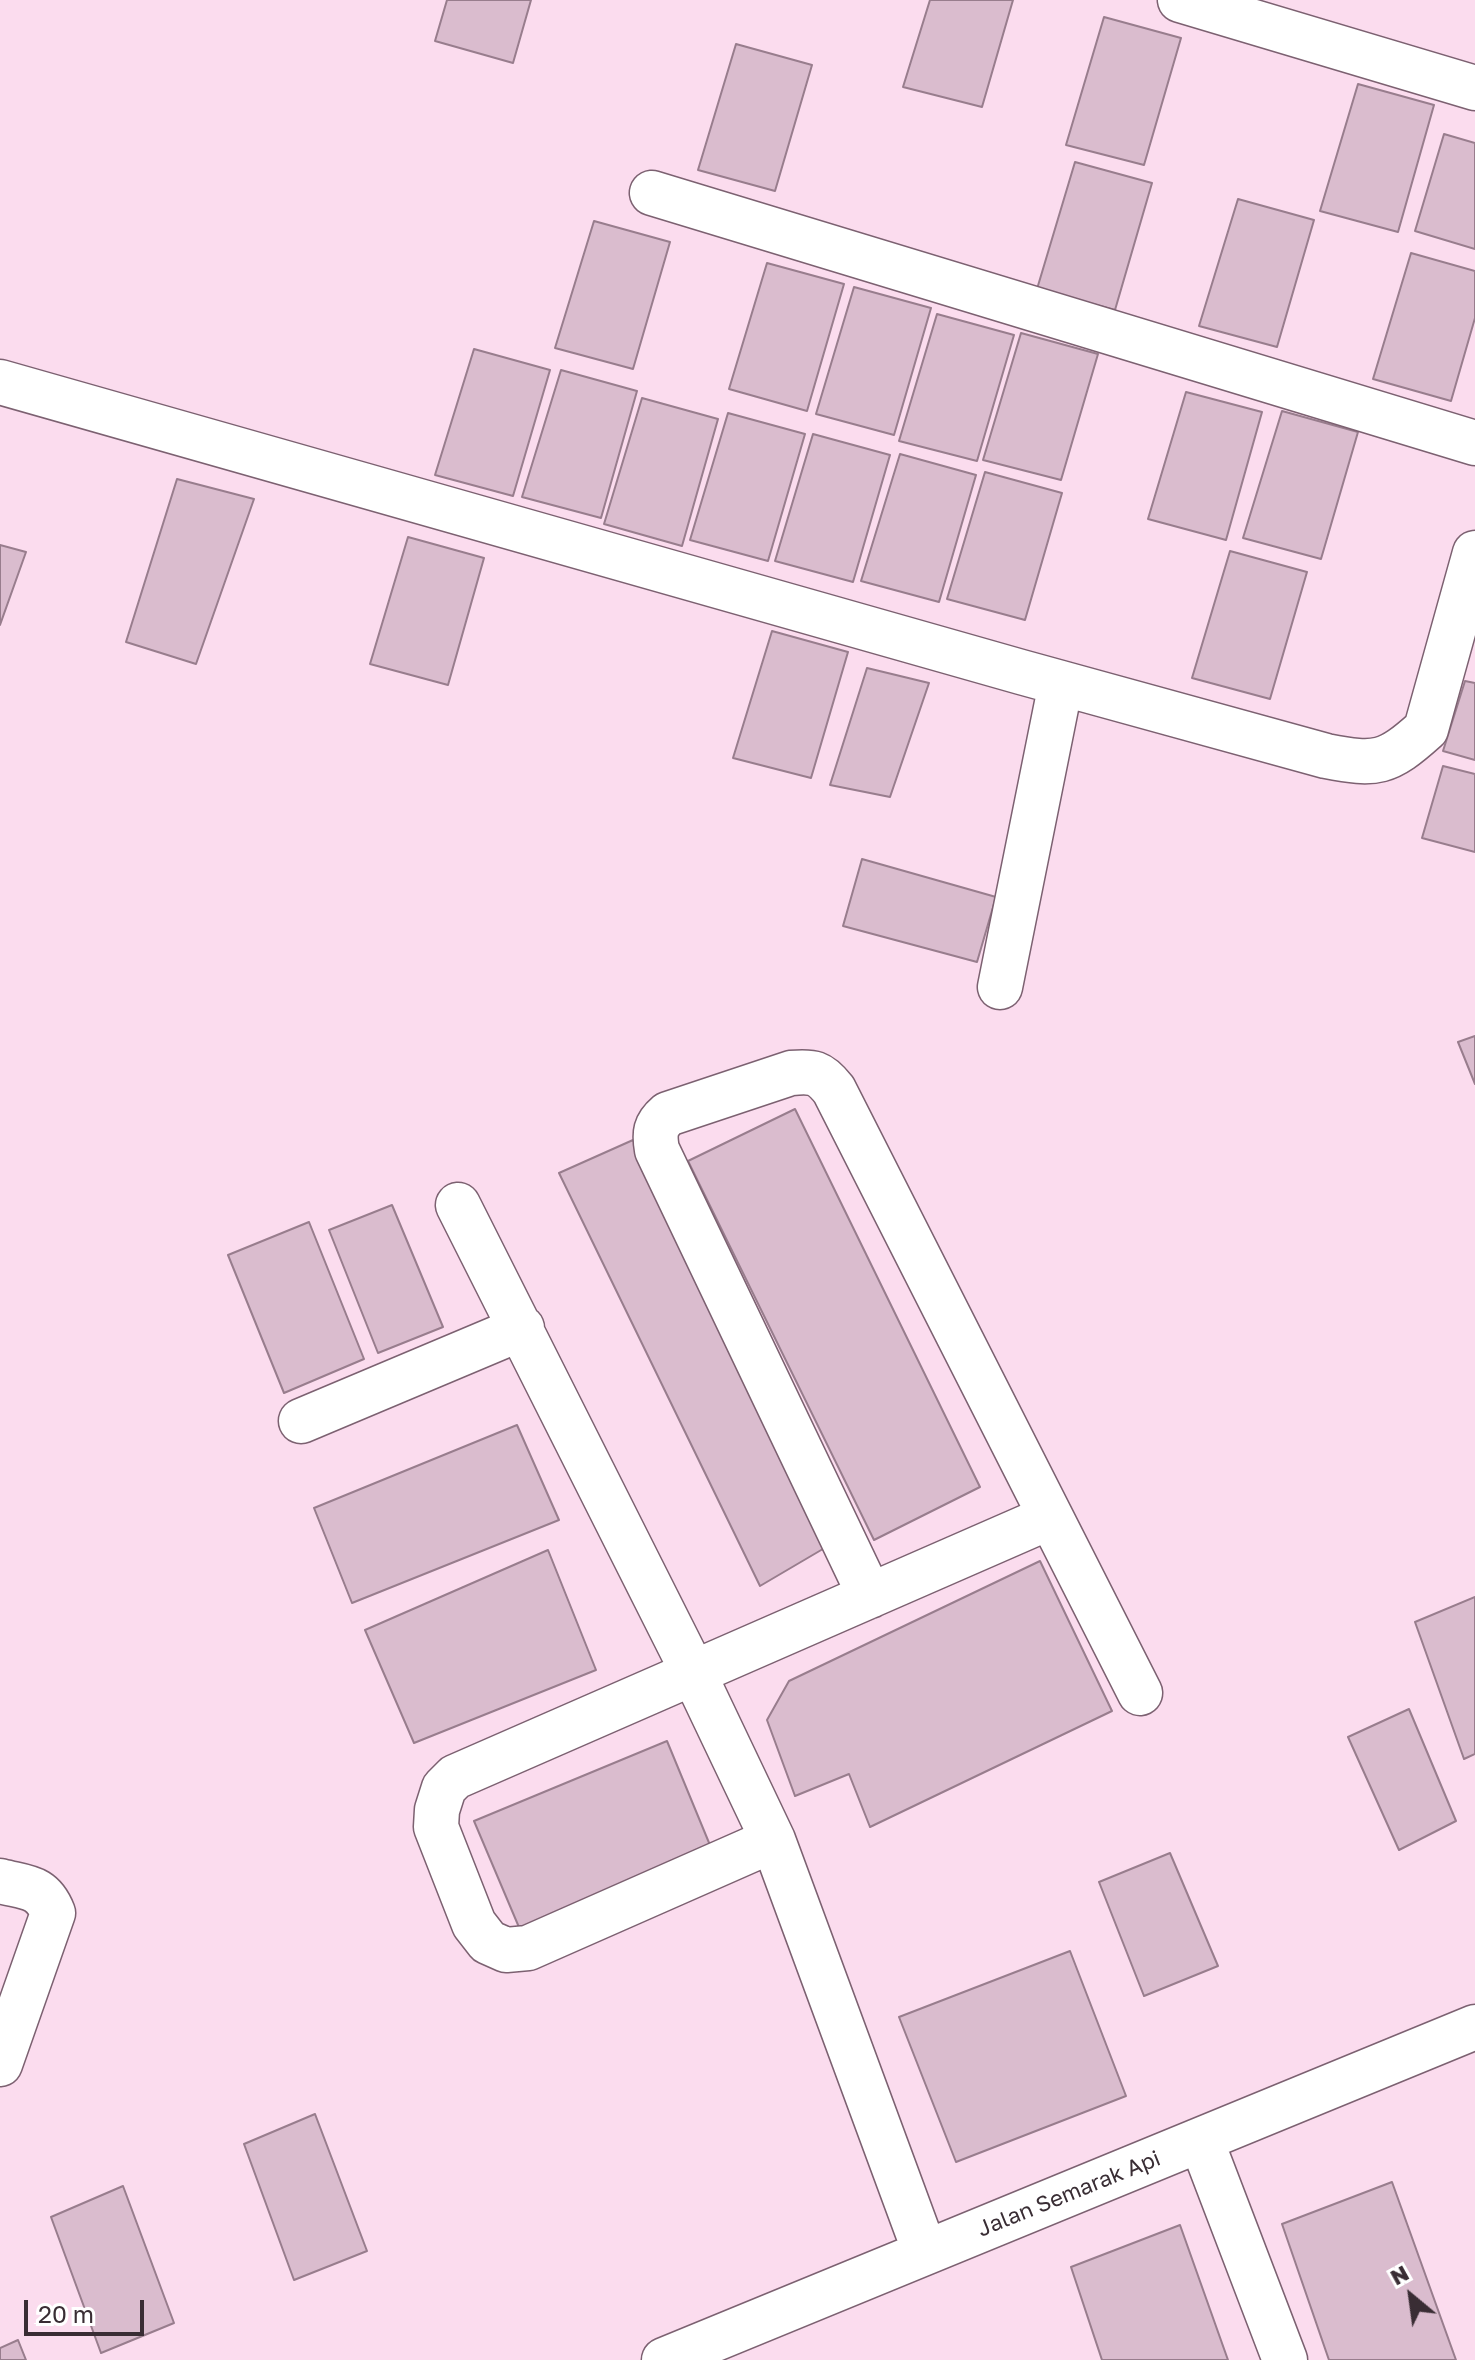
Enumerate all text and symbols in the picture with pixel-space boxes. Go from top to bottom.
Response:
street label: Jalan Semarak Api [974,2145,1164,2243]
north arrow [1371,2256,1451,2336]
text: N [1385,2259,1413,2290]
scale bar [28,2284,148,2334]
text: 20 m [38,2299,94,2328]

